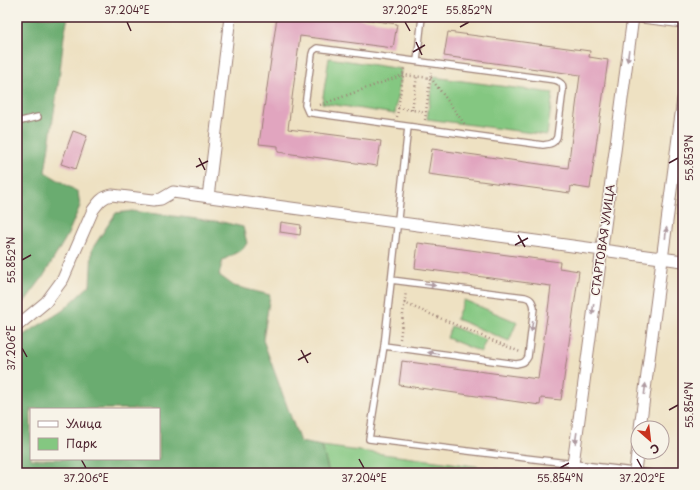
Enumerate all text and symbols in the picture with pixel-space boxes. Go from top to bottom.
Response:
text: 37.204°E [104,2,150,17]
text: 37.202°E [382,2,428,17]
text: 55.852°N [446,2,493,17]
one-way arrow [625,50,631,62]
text: 55.853°N [681,135,696,181]
street label: СТАРТОВАЯ УЛИЦА [586,182,619,297]
one-way arrow [663,227,669,239]
text: 55.852°N [3,236,18,283]
one-way arrow [424,282,436,288]
one-way arrow [590,303,597,315]
one-way arrow [529,320,535,332]
text: 37.206°E [3,325,18,371]
one-way arrow [427,350,439,356]
text: 55.854°N [681,381,696,428]
one-way arrow [642,383,649,395]
legend [30,408,160,460]
text: Улица [66,414,102,432]
north arrow [630,420,670,460]
one-way arrow [573,432,579,444]
text: Парк [66,434,98,452]
text: С [647,440,663,459]
text: 37.206°E [63,470,109,485]
text: 37.204°E [341,470,387,485]
text: 55.854°N [537,470,584,485]
text: 37.202°E [619,470,665,485]

